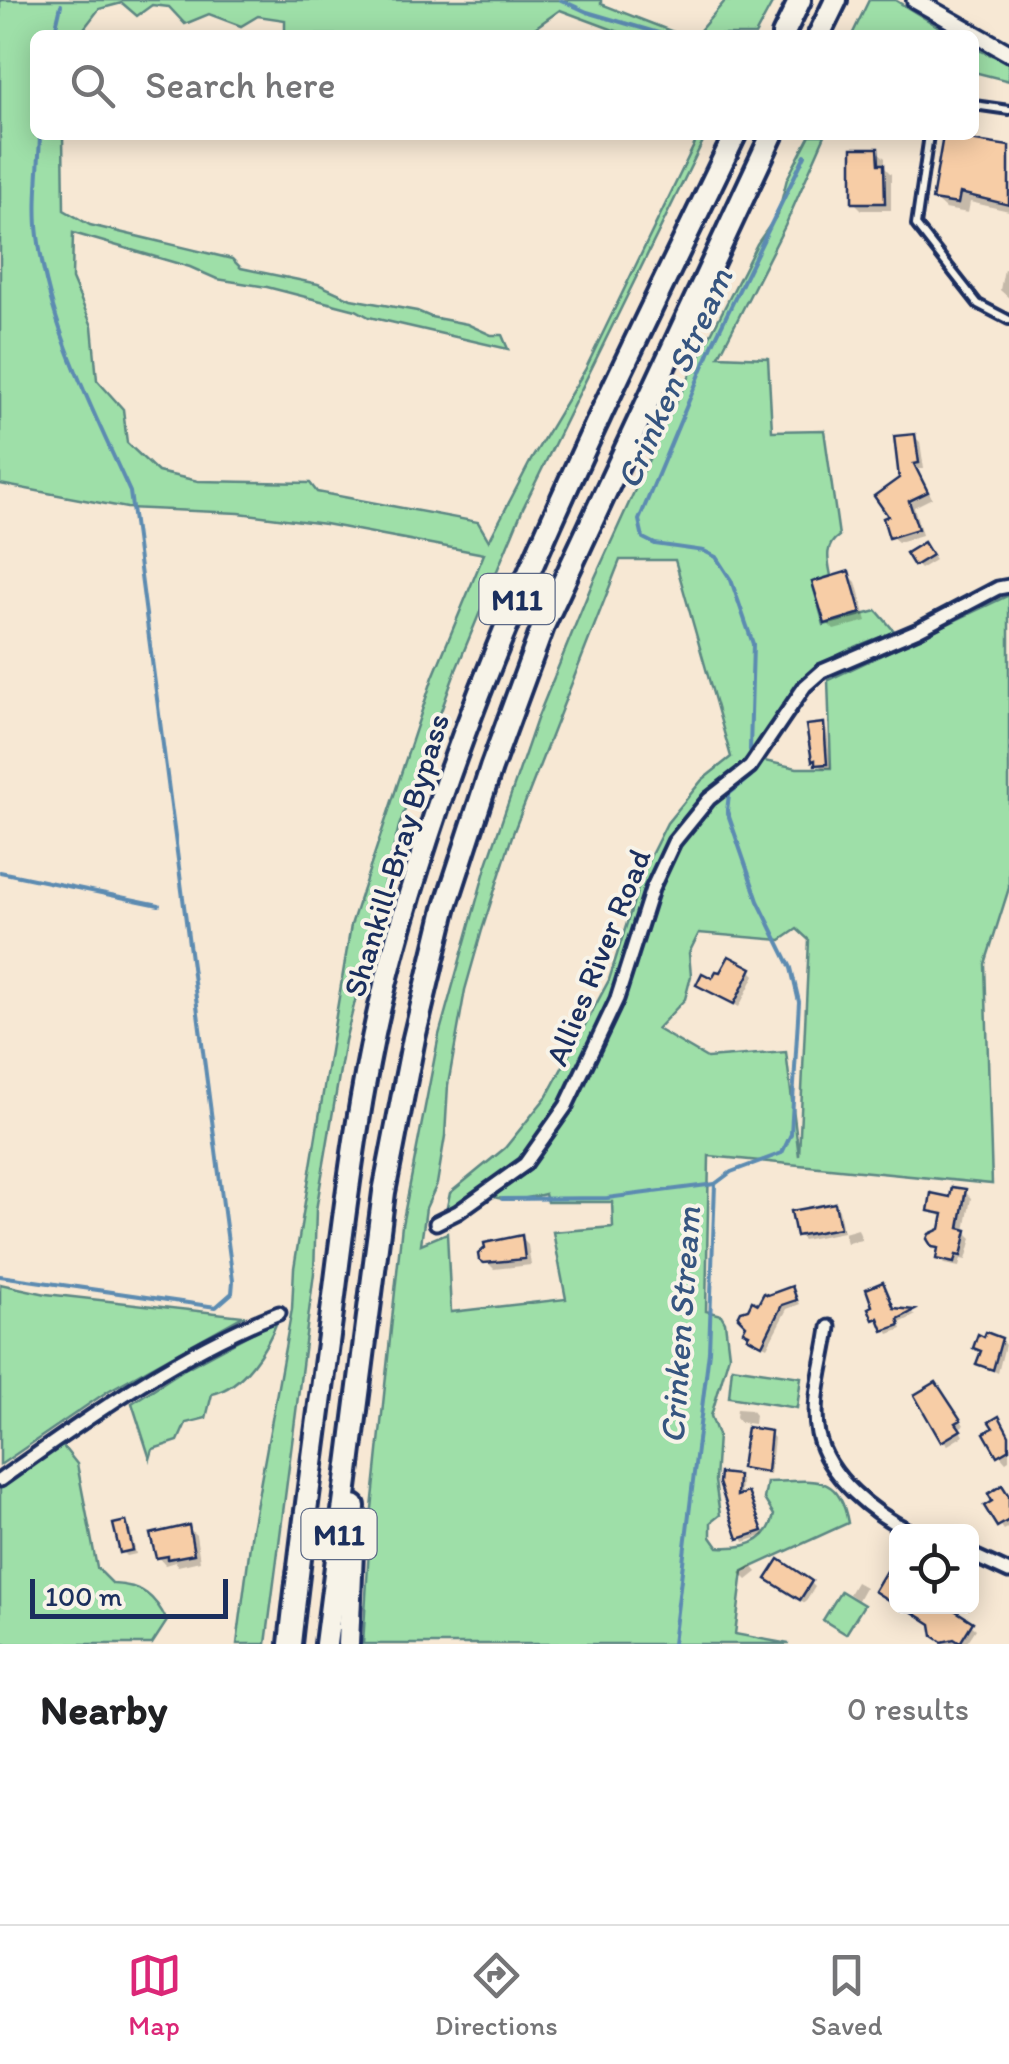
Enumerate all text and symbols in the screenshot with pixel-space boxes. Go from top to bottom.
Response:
search box [30,30,979,140]
icon: search [65,58,120,113]
text: Search here [145,62,336,108]
water label: Crinken Stream [607,261,742,495]
road number: M11 [480,574,554,624]
street label: Shankill-Bray Bypass [335,709,457,1001]
street label: Allies River Road [537,843,659,1071]
water label: Crinken Stream [651,1205,709,1445]
road number: M11 [302,1509,376,1559]
map controls [889,1524,979,1614]
button: locate [889,1524,979,1614]
scale bar [30,1574,228,1618]
text: 100 m [45,1579,122,1613]
text: Nearby [40,1684,167,1735]
text: 0 results [847,1690,969,1728]
tab: Map [127,1948,182,2042]
tab: Directions [435,1948,558,2042]
tab: Saved [811,1948,882,2042]

